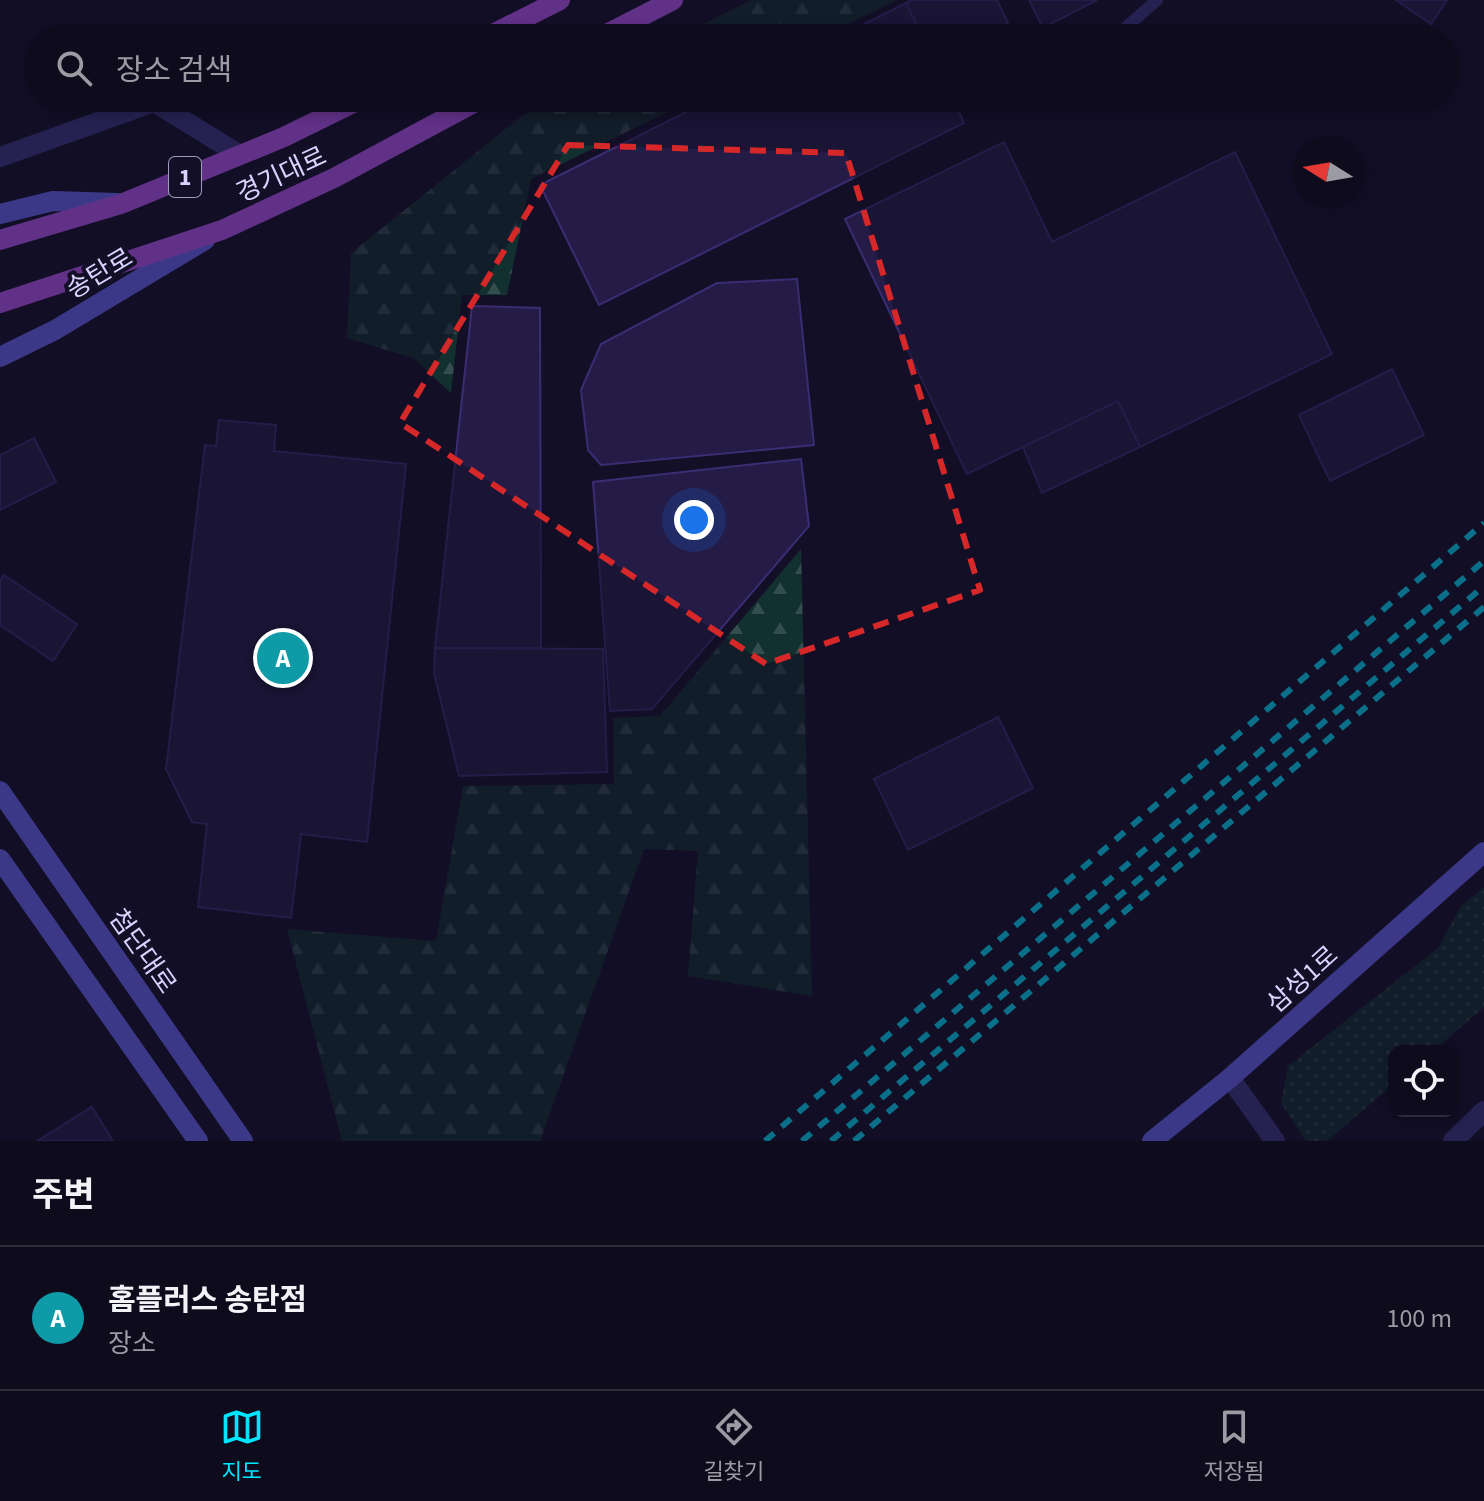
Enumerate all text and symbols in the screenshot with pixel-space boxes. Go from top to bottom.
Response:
search box [24,24,1460,112]
icon: search [52,46,96,90]
text: 장소 검색 [116,49,232,92]
north arrow [1292,136,1364,208]
street label: 경기대로 [230,137,332,211]
road number: 1 [169,157,201,197]
street label: 송탄로 [59,239,140,308]
your location [674,500,714,540]
pin: A [257,628,309,688]
street label: 첨단대로 [100,901,185,1001]
street label: 삼성1로 [1258,937,1346,1021]
map controls [1388,1045,1460,1117]
button: locate [1388,1045,1460,1117]
text: 주변 [32,1171,95,1220]
text: 홈플러스 송탄점 [108,1279,307,1322]
text: A [51,1300,65,1337]
text: 100 m [1386,1300,1452,1337]
text: 장소 [108,1325,156,1362]
tab: 지도 [220,1405,264,1488]
tab: 길찾기 [703,1405,764,1488]
tab: 저장됨 [1203,1405,1264,1488]

